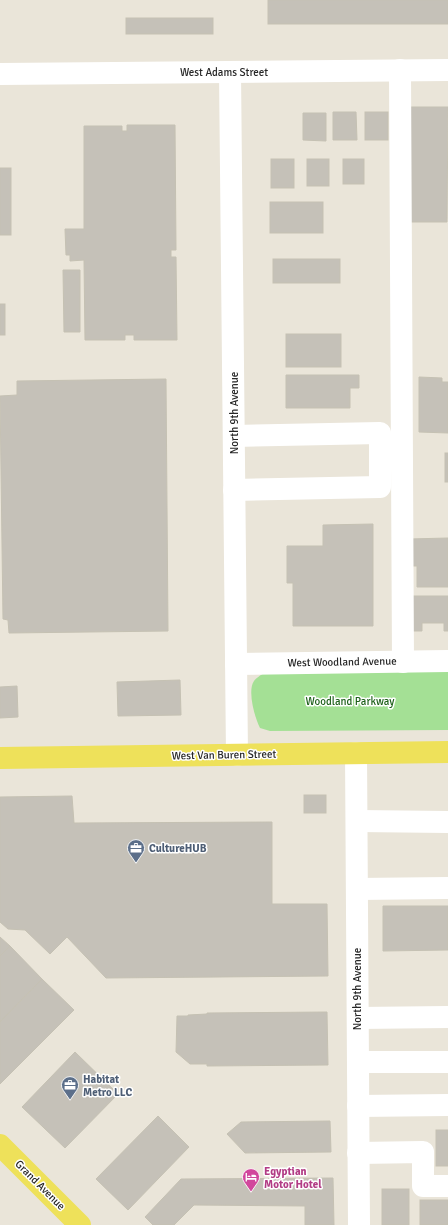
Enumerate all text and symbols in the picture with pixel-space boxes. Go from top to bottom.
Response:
street label: West Adams Street [180,66,268,79]
street label: North 9th Avenue [228,372,241,454]
street label: West Woodland Avenue [287,655,397,669]
park label: Woodland Parkway [306,695,395,708]
street label: West Van Buren Street [172,748,276,762]
office icon: CultureHUB [126,838,146,863]
place label: CultureHUB [149,842,207,855]
street label: North 9th Avenue [351,948,364,1030]
place label: Habitat Metro LLC [83,1073,132,1099]
office icon: Habitat Metro LLC [60,1075,80,1100]
street label: Grand Avenue [12,1157,68,1213]
place label: Egyptian Motor Hotel [264,1165,322,1191]
hotel icon: Egyptian Motor Hotel [241,1167,261,1192]

